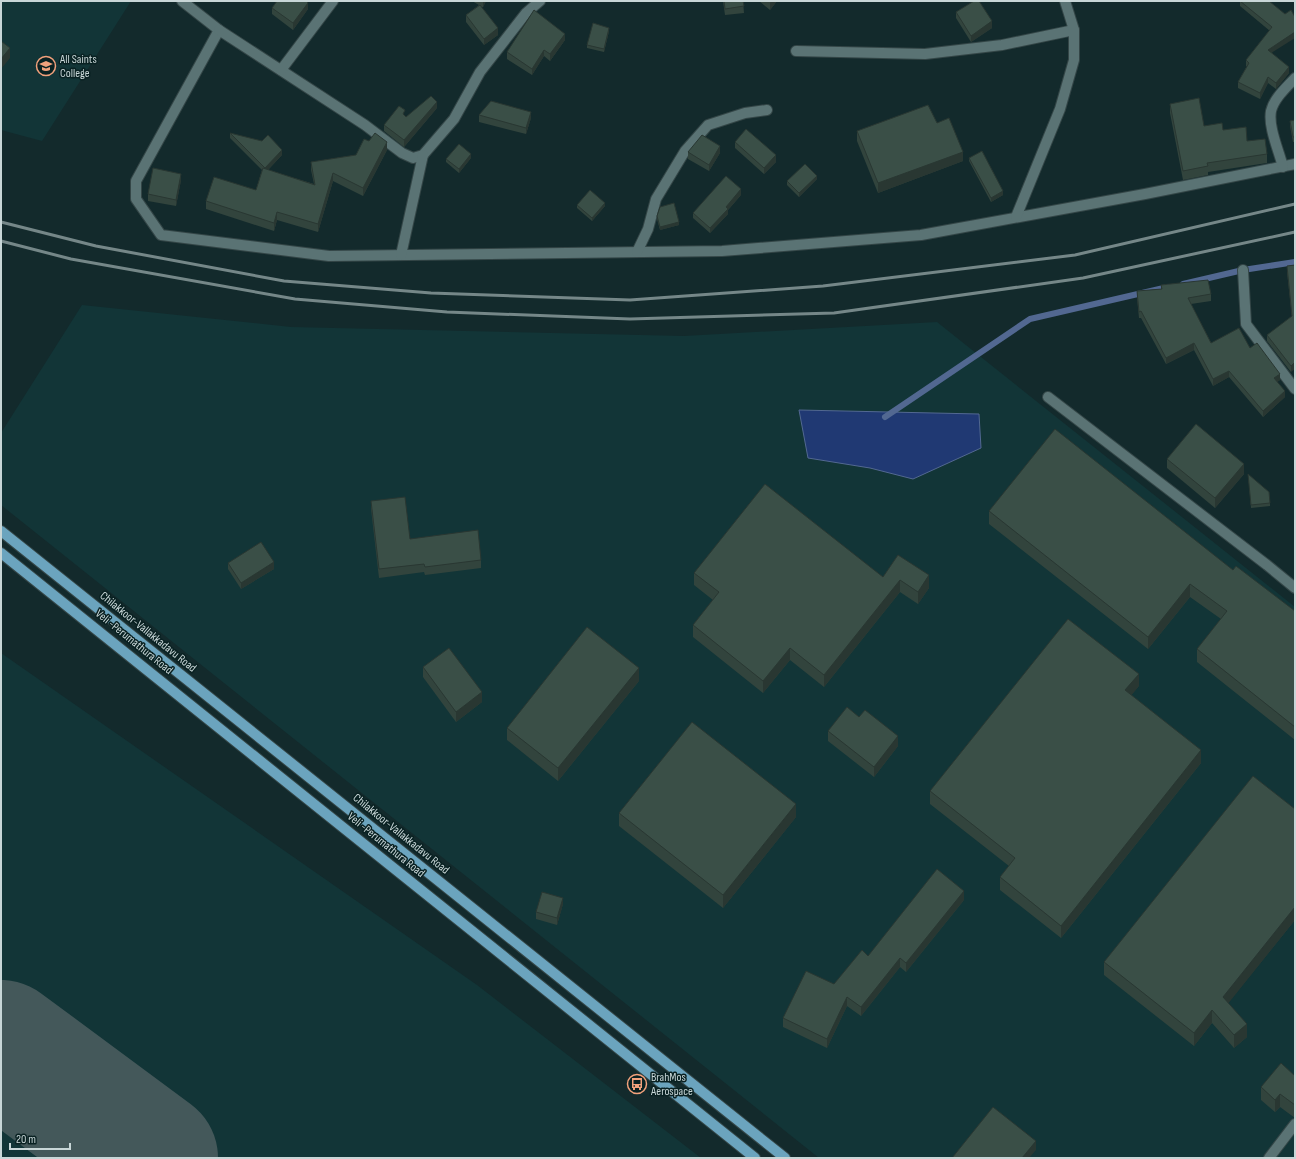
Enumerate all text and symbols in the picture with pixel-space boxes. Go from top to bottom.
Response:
place label: All Saints College [59,52,97,81]
school or university icon: All Saints College [35,55,57,77]
street label: Chilakkoor-Vallakkadavu Road [97,588,199,676]
street label: Veli -Perumathura Road [92,606,176,678]
street label: Chilakkoor-Vallakkadavu Road [350,790,452,878]
street label: Veli -Perumathura Road [344,809,428,881]
place label: BrahMos Aerospace [650,1070,693,1099]
bus stop icon: BrahMos Aerospace [626,1073,648,1095]
scale bar [10,1125,70,1151]
text: 20 m [16,1132,36,1147]

